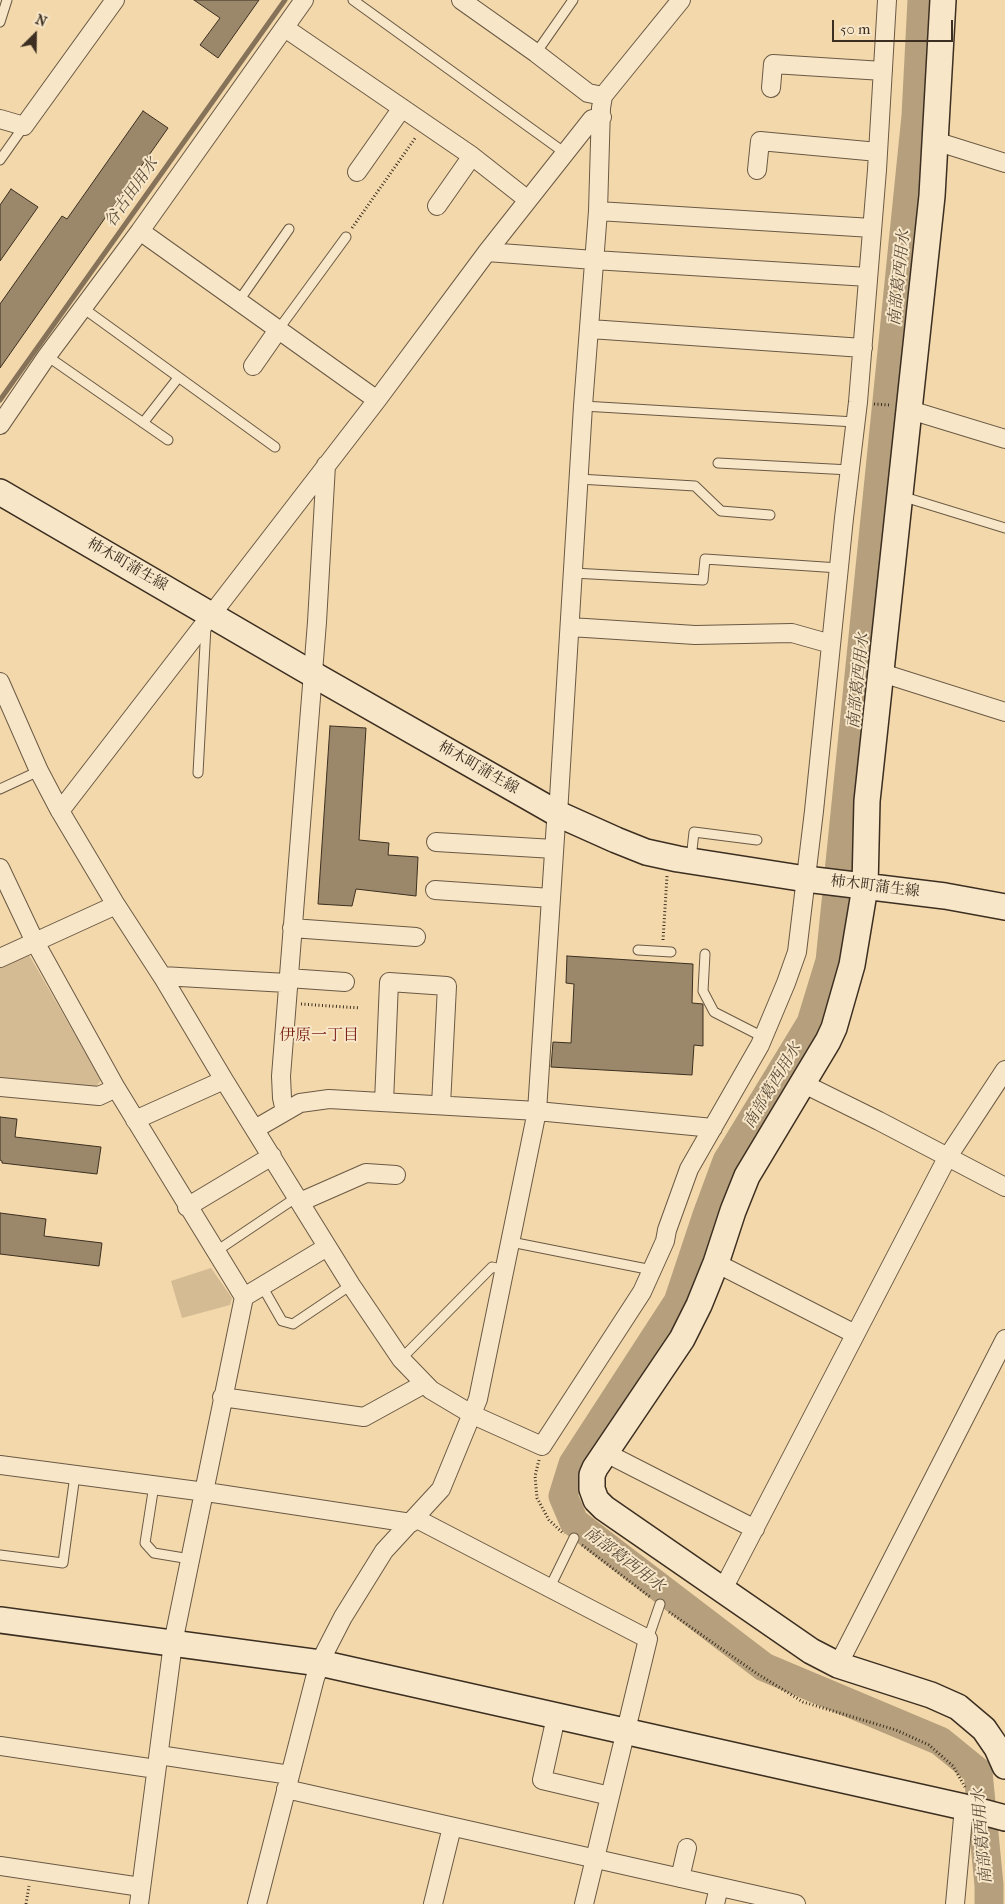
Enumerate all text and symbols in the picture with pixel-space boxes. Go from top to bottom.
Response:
north arrow [10,10,60,60]
scale bar [835,10,956,42]
text: N [33,11,49,31]
text: 50 m [840,20,870,38]
water label: 谷古田用水 [101,155,163,231]
water label: 南部葛西用水 [885,229,915,327]
street label: 柿木町蒲生線 [84,535,170,595]
water label: 南部葛西用水 [844,632,874,730]
street label: 柿木町蒲生線 [435,738,521,798]
street label: 柿木町蒲生線 [829,873,921,901]
district label: 伊原一丁目 [279,1026,359,1046]
water label: 南部葛西用水 [740,1040,806,1132]
water label: 南部葛西用水 [580,1523,668,1597]
water label: 南部葛西用水 [969,1787,997,1885]

